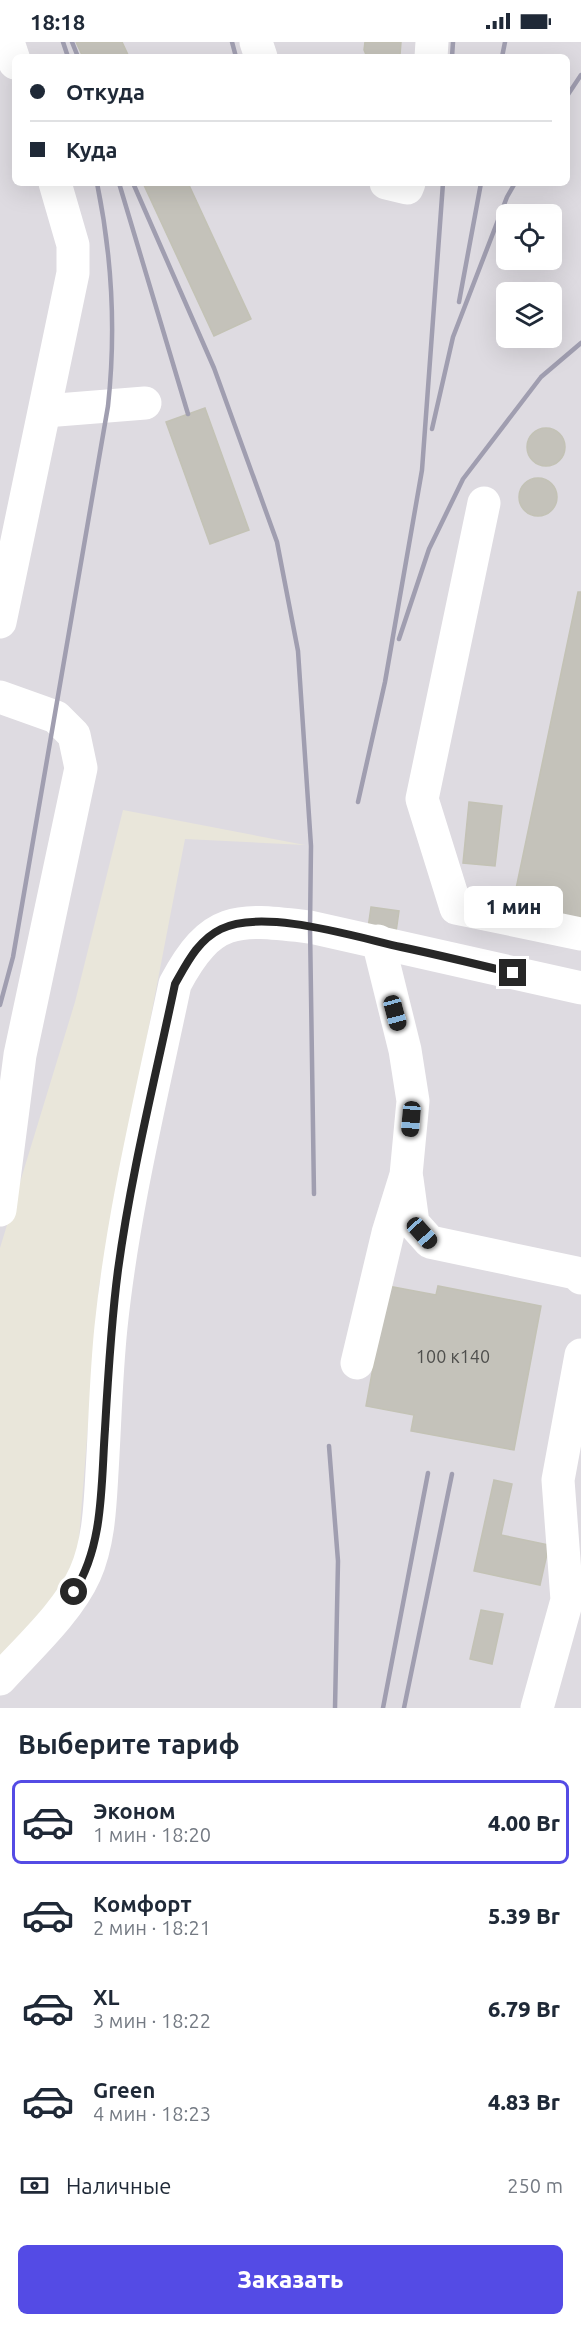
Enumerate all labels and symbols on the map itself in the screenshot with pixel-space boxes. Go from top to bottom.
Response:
callout: 1 мин [464,886,562,928]
route end [499,959,526,986]
car [382,993,408,1033]
car [400,1100,422,1138]
car [403,1214,441,1252]
house number: 100 к140 [416,1346,490,1366]
route start [60,1578,87,1605]

